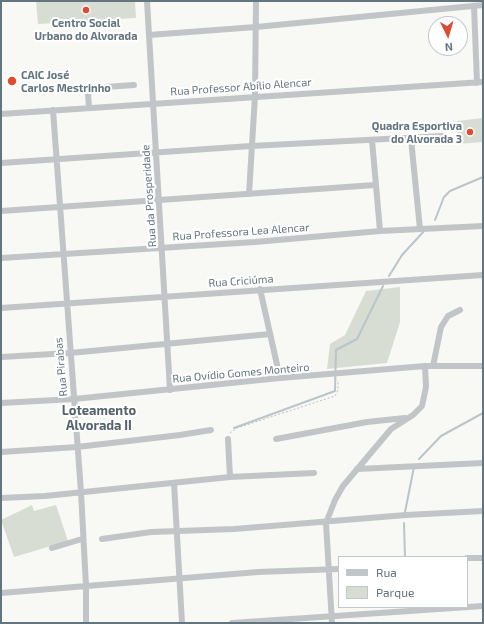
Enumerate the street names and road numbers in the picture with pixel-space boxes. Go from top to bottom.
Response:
street label: Rua Professor Abílio Alencar [170,75,312,99]
street label: Rua da Prosperidade [139,144,159,248]
street label: Rua Professora Lea Alencar [172,221,310,243]
street label: Rua Criciúma [208,272,274,290]
street label: Rua Pirabas [52,337,70,397]
street label: Rua Ovídio Gomes Monteiro [172,360,310,386]

